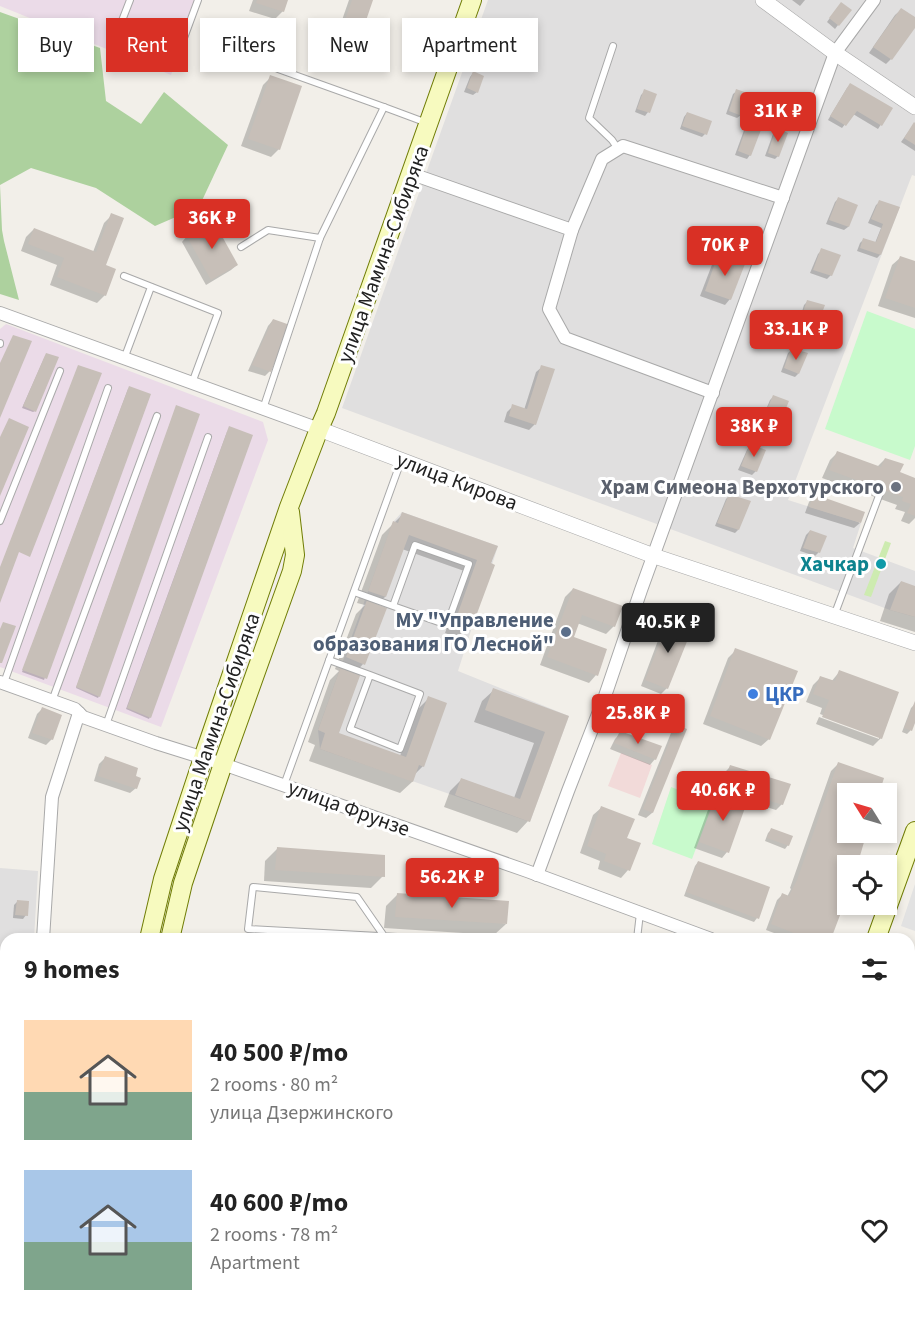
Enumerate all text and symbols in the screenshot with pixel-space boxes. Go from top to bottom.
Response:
chip: Buy [18,18,94,72]
chip: Rent [106,18,188,72]
chip: Filters [200,18,296,72]
chip: New [308,18,390,72]
chip: Apartment [402,18,538,72]
pin: 31K ₽ [736,92,820,143]
text: 31K ₽ [754,97,802,125]
street label: улица Мамина-Сибиряка [330,141,436,367]
pin: 36K ₽ [170,199,254,250]
text: 36K ₽ [188,204,236,232]
pin: 70K ₽ [683,226,767,277]
text: 70K ₽ [701,231,749,259]
pin: 33.1K ₽ [741,310,851,361]
text: 33.1K ₽ [764,315,828,343]
pin: 38K ₽ [712,407,796,458]
text: 38K ₽ [730,412,778,440]
street label: улица Кирова [392,444,522,518]
place label: Храм Симеона Верхотурского [601,472,884,502]
marker: Храм Симеона Верхотурского [889,480,903,494]
place label: Хачкар [800,549,869,579]
marker: Хачкар [874,557,888,571]
pin: 40.5K ₽ [613,603,723,654]
place label: МУ "Управление образования ГО Лесной" [313,605,554,659]
text: 40.5K ₽ [636,608,700,636]
street label: улица Мамина-Сибиряка [164,609,268,835]
marker: МУ "Управление образования ГО Лесной" [559,625,573,639]
place label: ЦКР [765,679,804,709]
marker: ЦКР [746,687,760,701]
pin: 25.8K ₽ [583,694,693,745]
text: 25.8K ₽ [606,699,670,727]
pin: 40.6K ₽ [668,771,778,822]
street label: улица Фрунзе [284,772,414,844]
text: 40.6K ₽ [691,776,755,804]
north arrow [837,783,897,843]
map controls [837,783,897,915]
button: locate [837,855,897,915]
pin: 56.2K ₽ [397,858,507,909]
text: 56.2K ₽ [420,863,484,891]
text: 9 homes [24,951,119,988]
icon: filters [858,953,891,986]
text: 40 500 ₽/mo [210,1034,348,1071]
icon: home [72,1044,144,1116]
icon: heart [858,1064,891,1097]
text: 2 rooms · 80 m² [210,1071,338,1099]
text: улица Дзержинского [210,1099,393,1127]
text: 40 600 ₽/mo [210,1184,348,1221]
icon: home [72,1194,144,1266]
icon: heart [858,1214,891,1247]
text: 2 rooms · 78 m² [210,1221,338,1249]
text: Apartment [210,1249,300,1277]

